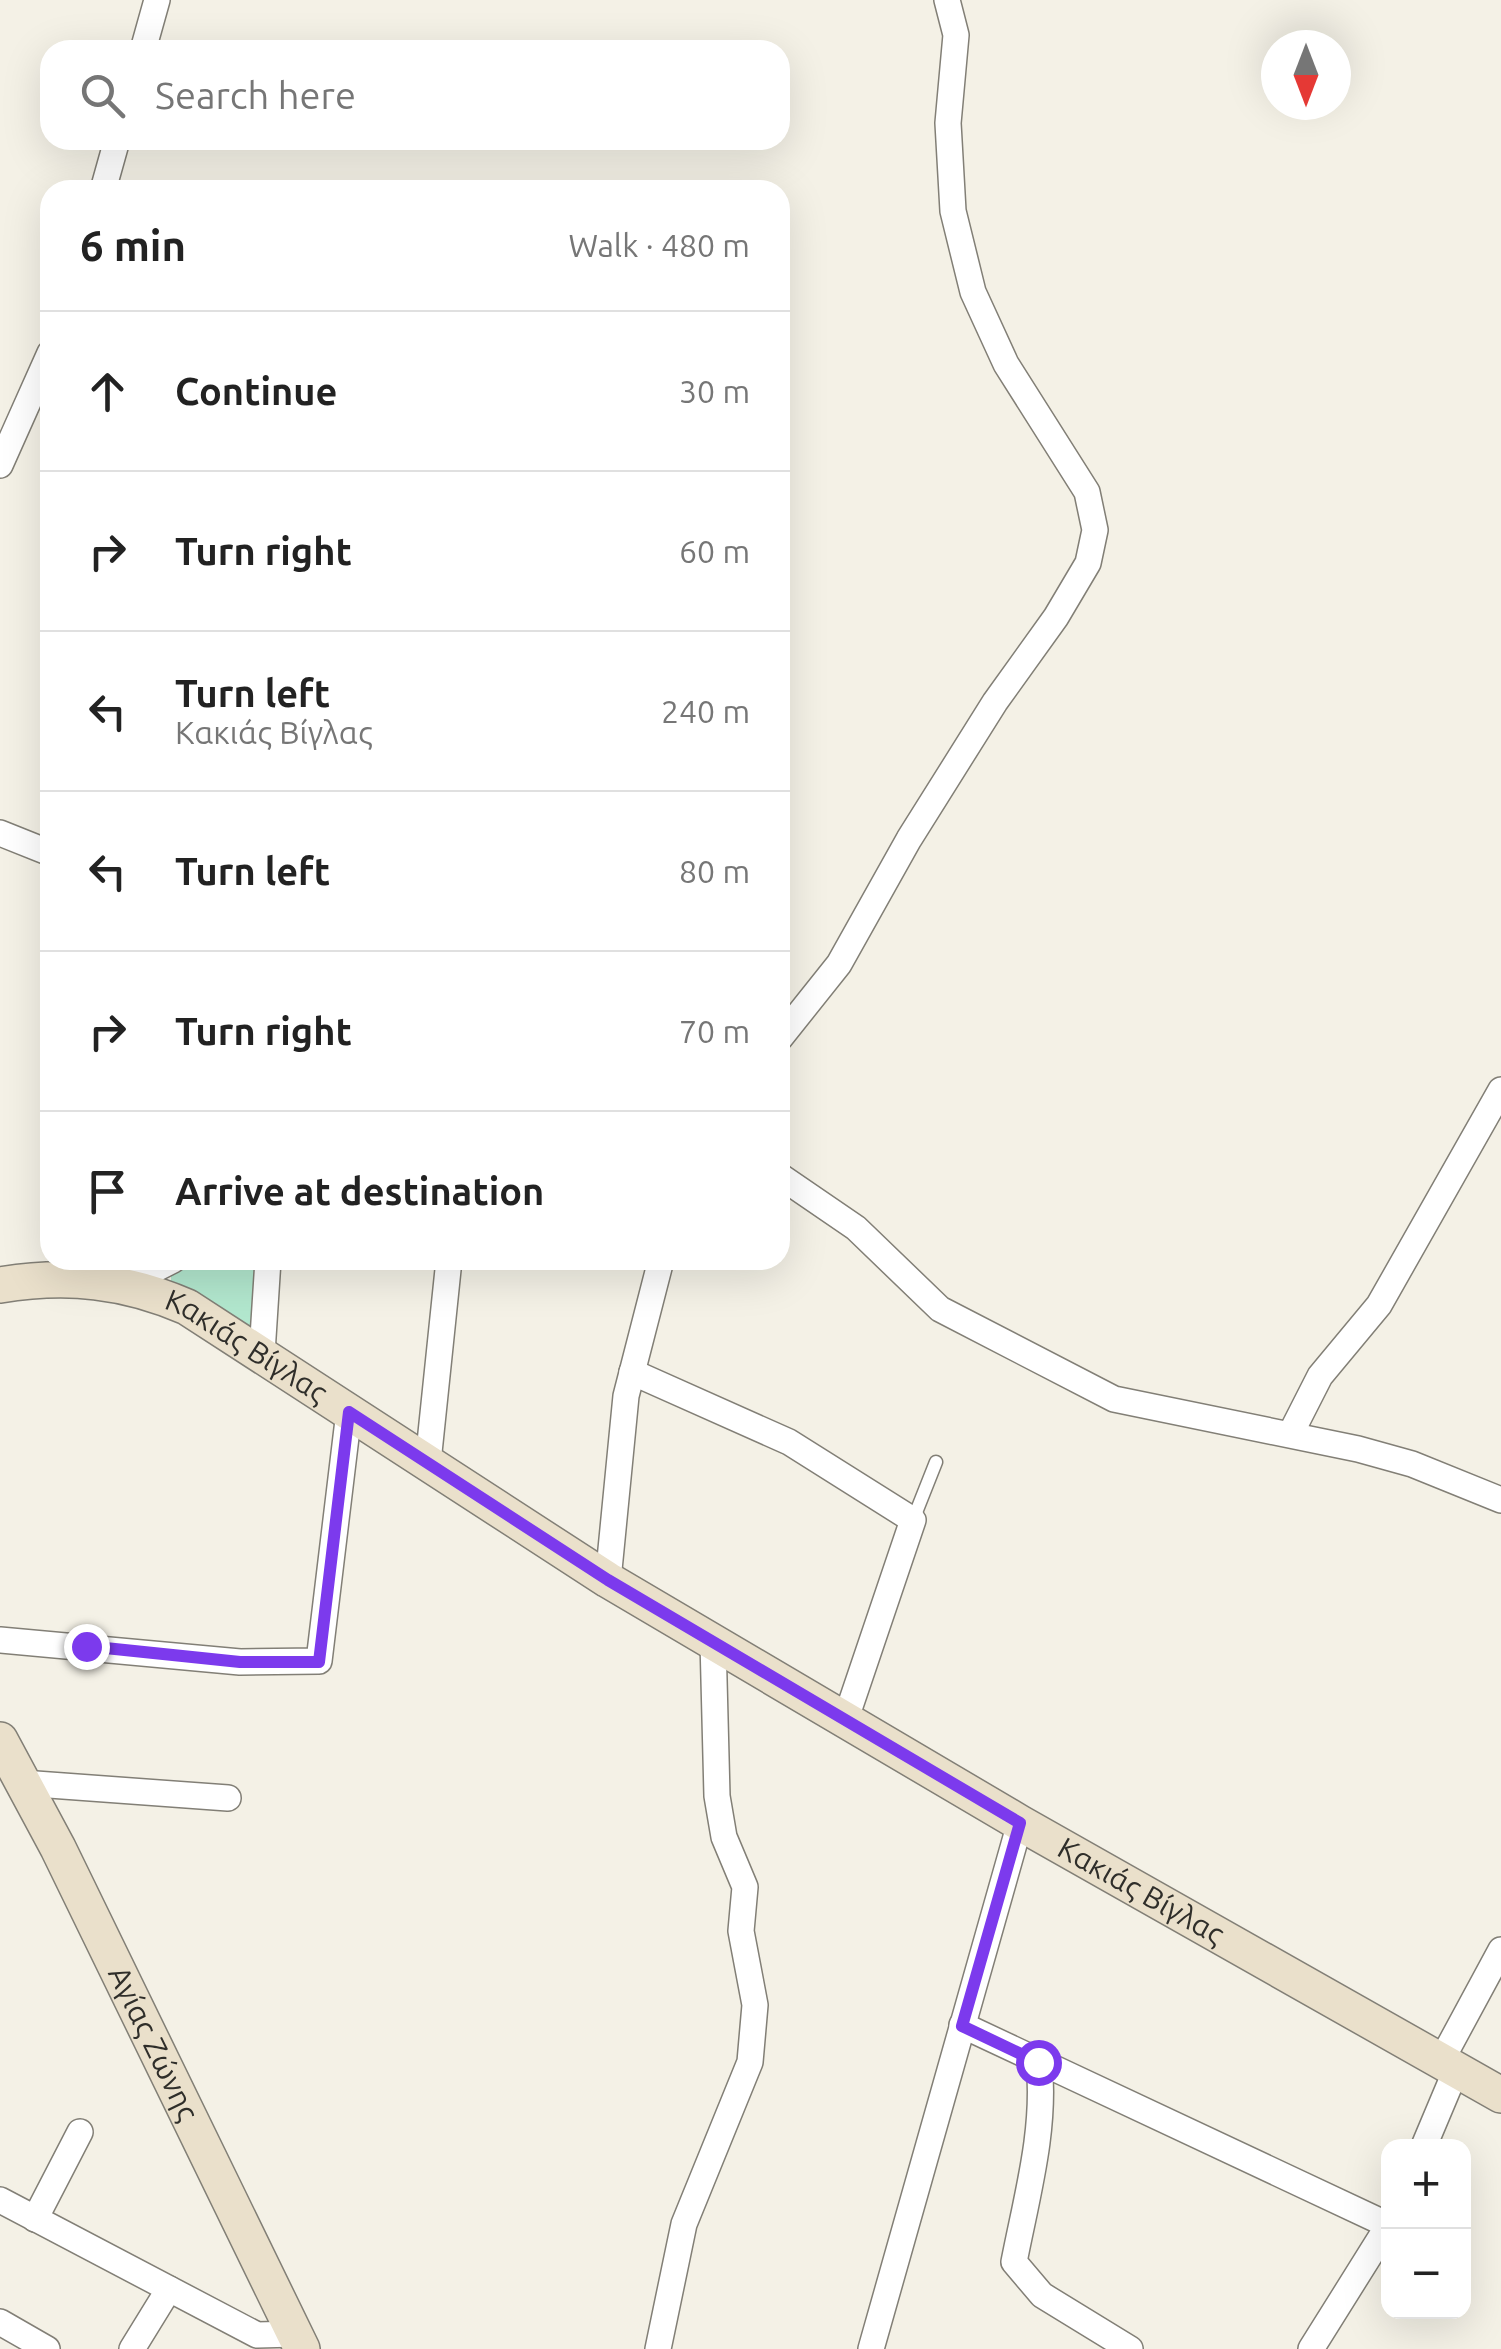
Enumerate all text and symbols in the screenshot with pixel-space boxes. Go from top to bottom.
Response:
north arrow [1261,30,1351,120]
search box [40,40,790,150]
icon: search [75,68,130,123]
text: Search here [155,74,356,116]
text: 6 min [80,222,186,269]
text: Walk · 480 m [568,227,750,263]
icon: ahead [80,364,135,419]
text: Continue [175,370,337,412]
text: 30 m [679,373,750,409]
icon: right [80,524,135,579]
text: Turn right [175,530,352,572]
text: 60 m [679,533,750,569]
text: Turn left [175,672,330,714]
icon: left [80,684,135,739]
text: 240 m [661,693,750,729]
text: Κακιάς Βίγλας [175,714,372,750]
icon: left [80,844,135,899]
text: Turn left [175,850,330,892]
text: 80 m [679,853,750,889]
icon: right [80,1004,135,1059]
text: Turn right [175,1010,352,1052]
text: 70 m [679,1013,750,1049]
icon: arrive [80,1164,135,1219]
text: Arrive at destination [175,1170,544,1212]
street label: Κακιάς Βίγλας [161,1282,334,1410]
route end [64,1624,110,1670]
street label: Κακιάς Βίγλας [1052,1830,1231,1951]
street label: Αγίας Ζώνης [102,1960,206,2126]
route start [1016,2040,1062,2086]
map controls [1381,2139,1471,2319]
button: + [1381,2139,1471,2229]
button: − [1381,2229,1471,2319]

